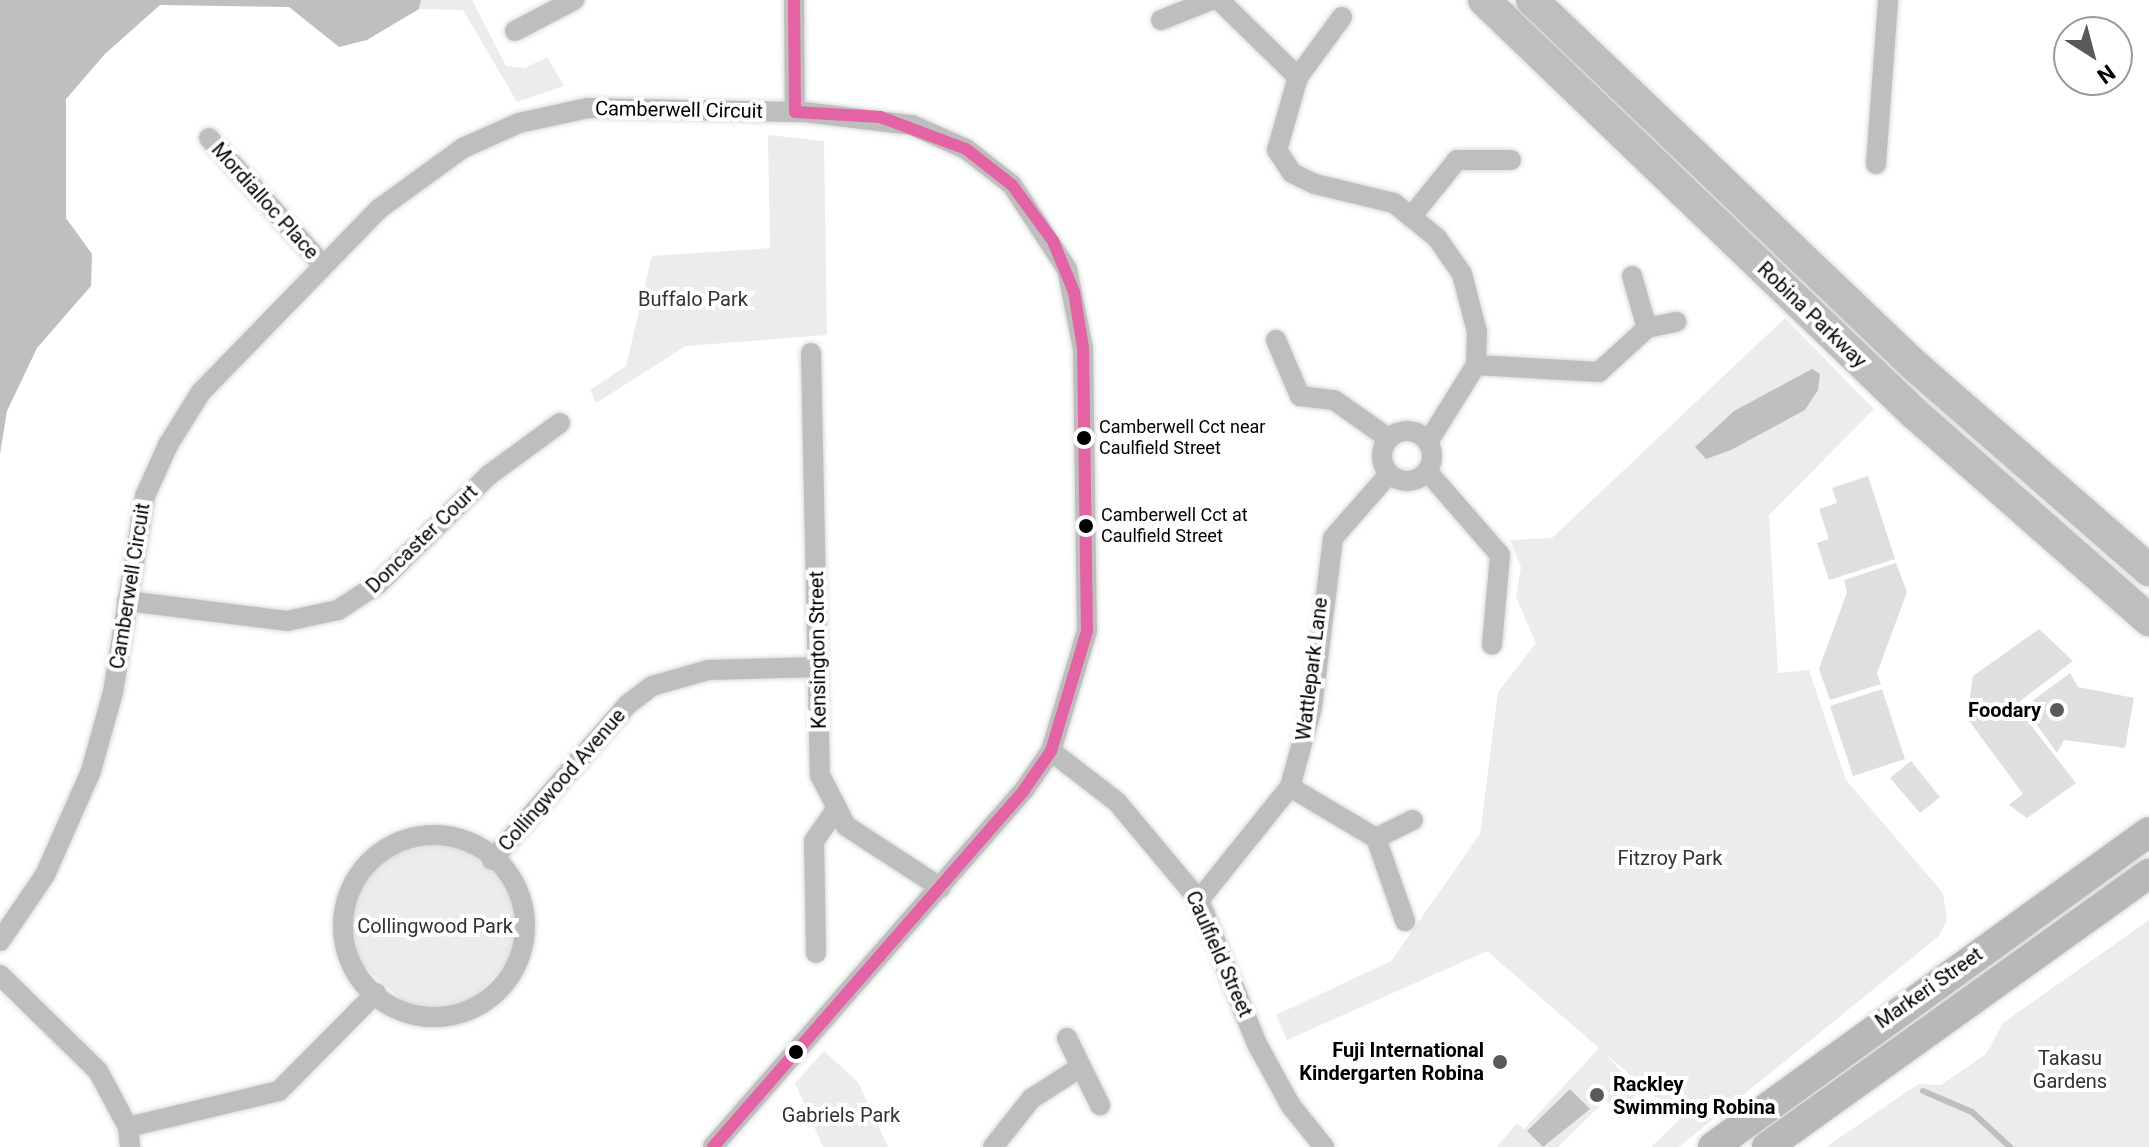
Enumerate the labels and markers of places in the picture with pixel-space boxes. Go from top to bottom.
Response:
place label: Camberwell Cct near Caulfield Street [1099,417,1265,460]
marker: Camberwell Cct near Caulfield Street [1076,430,1092,446]
place label: Camberwell Cct at Caulfield Street [1101,505,1248,548]
marker: Camberwell Cct at Caulfield Street [1078,518,1094,534]
place label: Foodary [1968,698,2041,722]
marker: Foodary [2048,701,2066,719]
place label: Fuji International Kindergarten Robina [1299,1038,1484,1085]
unlabelled marker [788,1044,804,1060]
marker: Fuji International Kindergarten Robina [1491,1053,1509,1071]
place label: Rackley Swimming Robina [1613,1072,1775,1119]
marker: Rackley Swimming Robina [1588,1086,1606,1104]

